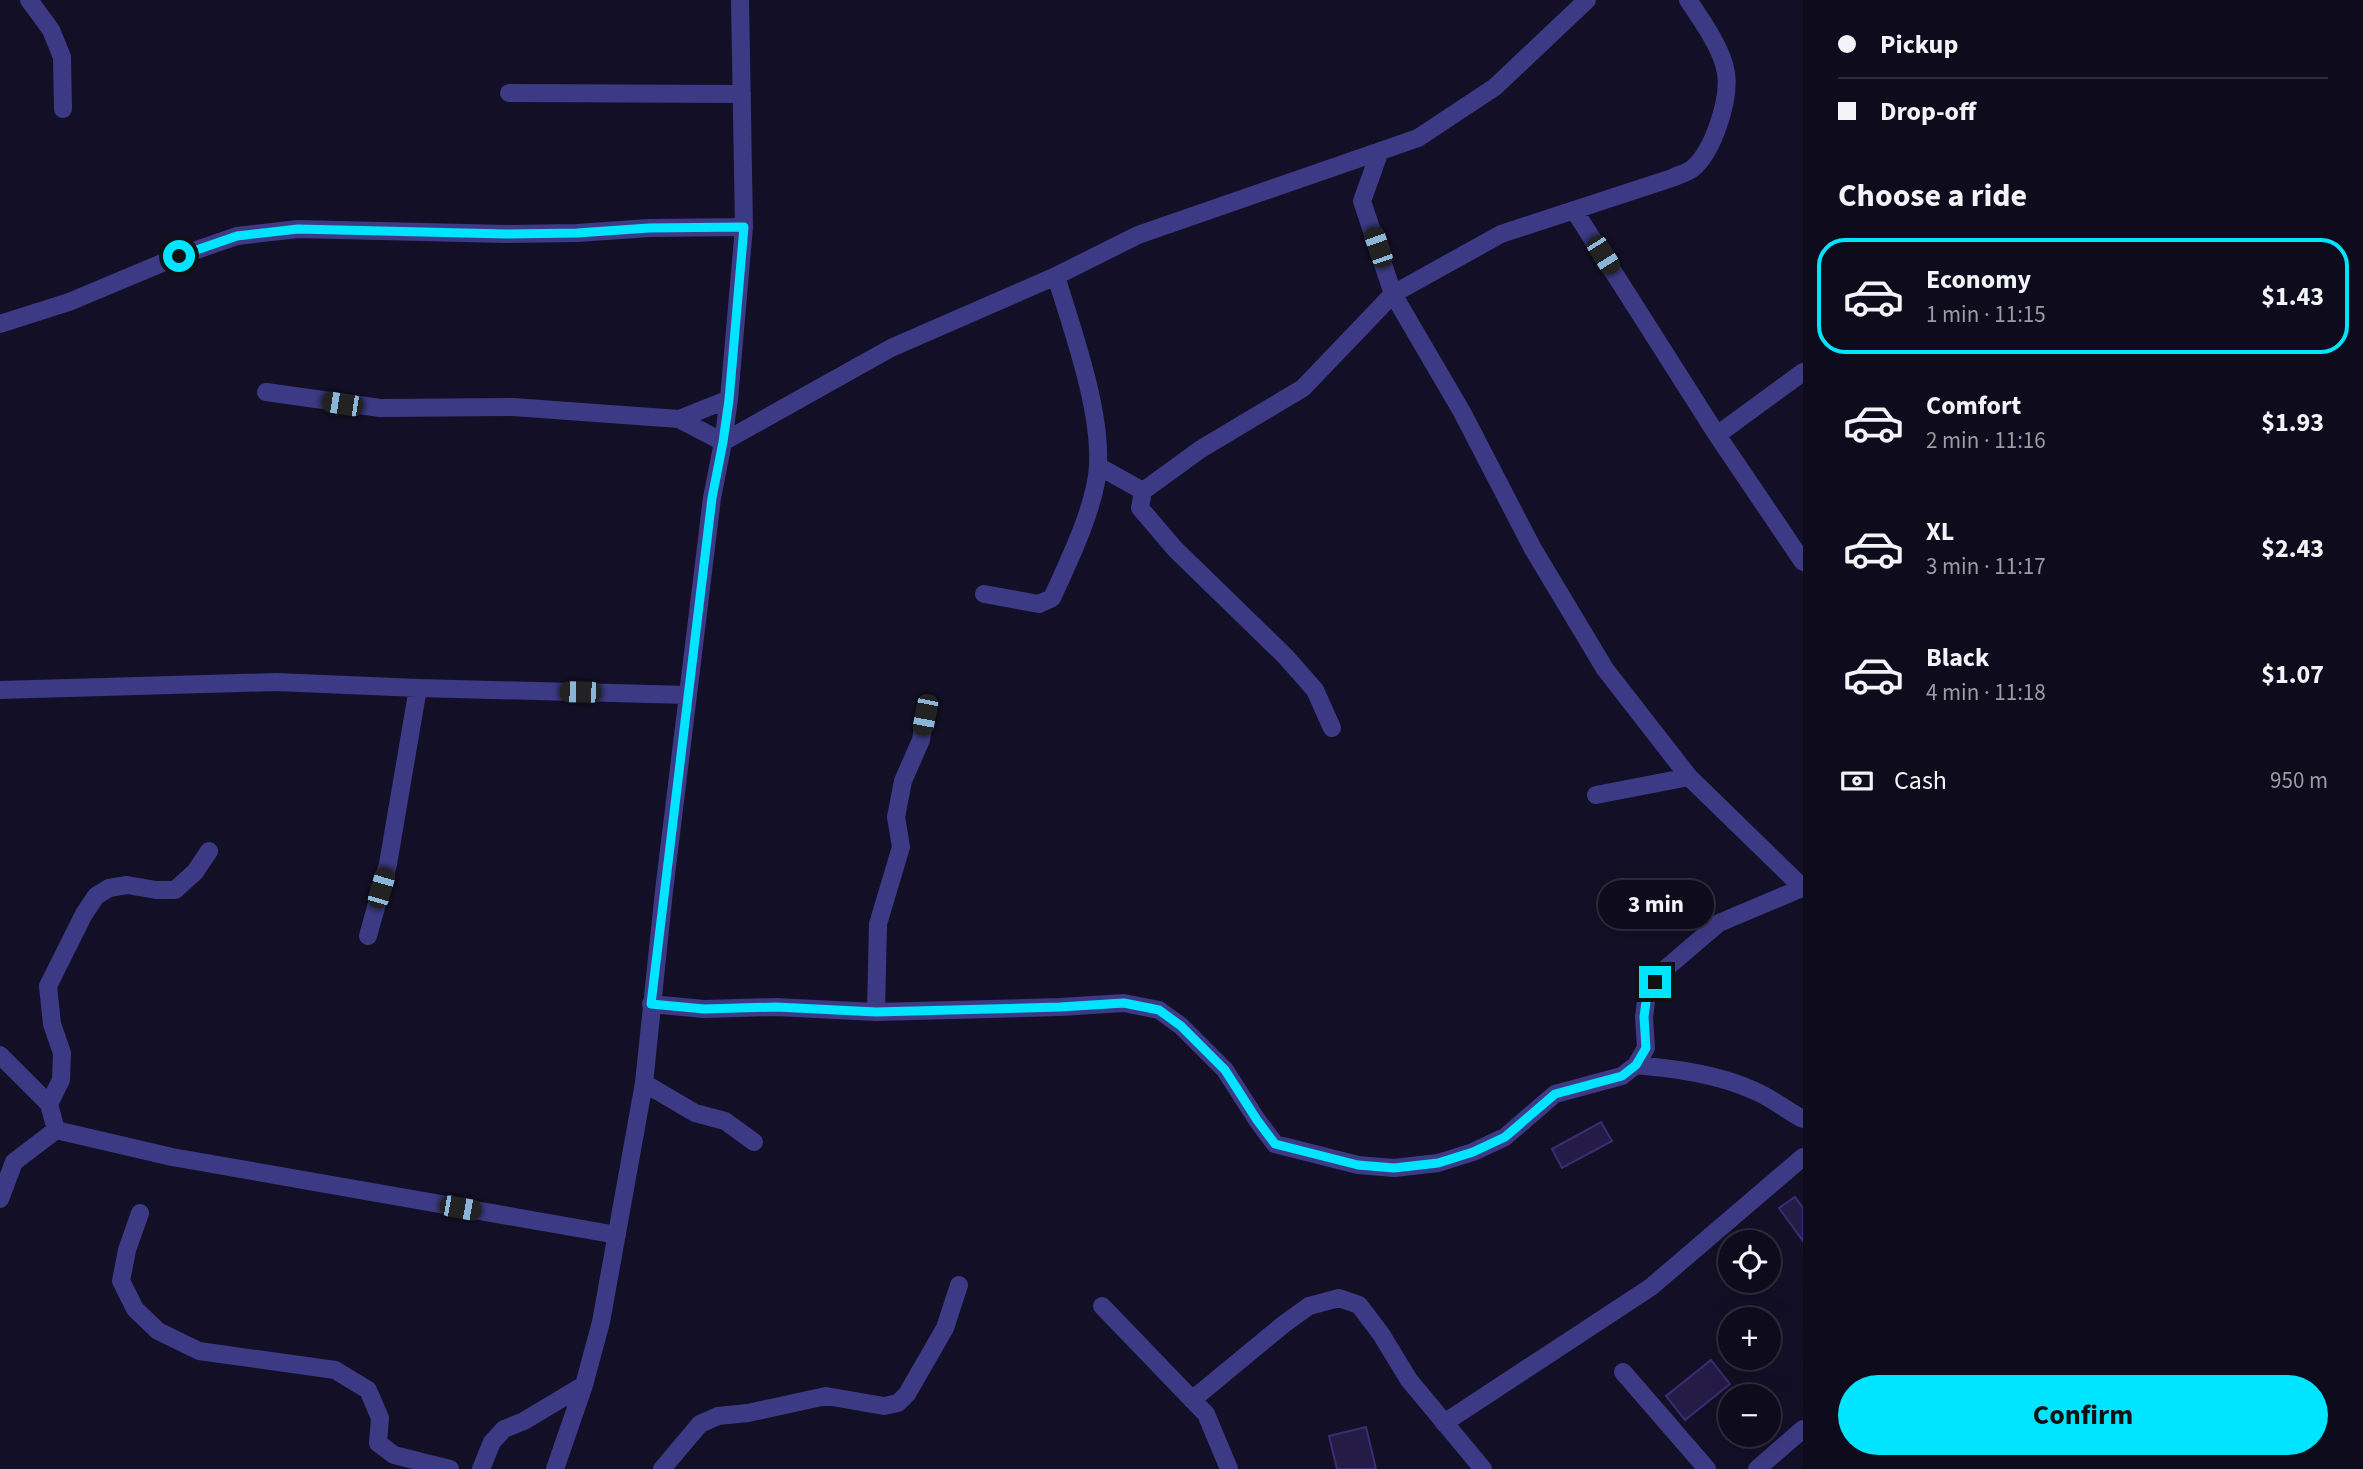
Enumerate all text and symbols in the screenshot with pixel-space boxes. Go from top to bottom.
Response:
text: Pickup [1880,26,1958,63]
text: Drop-off [1880,93,1976,130]
text: Choose a ride [1838,173,2027,219]
car [1362,224,1395,270]
car [1583,232,1624,278]
route start [163,240,195,272]
text: Economy [1926,261,2031,298]
icon: car [1842,265,1905,328]
text: $1.43 [2261,278,2324,315]
text: 1 min · 11:15 [1926,298,2046,331]
text: Comfort [1926,387,2021,424]
car [320,390,365,418]
icon: car [1842,391,1905,454]
text: $1.93 [2261,404,2324,441]
text: 2 min · 11:16 [1926,424,2046,457]
text: XL [1926,513,1954,550]
icon: car [1842,517,1905,580]
text: $2.43 [2261,530,2324,567]
text: 3 min · 11:17 [1926,550,2046,583]
text: Black [1926,639,1989,676]
icon: car [1842,643,1905,706]
text: $1.07 [2261,656,2324,693]
text: 4 min · 11:18 [1926,676,2046,709]
car [559,681,602,703]
car [911,692,940,738]
icon: cash [1838,762,1876,800]
text: Cash [1894,762,1947,799]
text: 950 m [2270,764,2328,797]
car [366,865,397,911]
callout: 3 min [1597,880,1713,930]
text: 3 min [1628,888,1684,921]
route end [1639,966,1671,998]
car [438,1194,483,1222]
map controls [1718,1230,1781,1447]
button: locate [1718,1230,1781,1293]
button: + [1718,1307,1781,1370]
button: Confirm [1838,1375,2328,1455]
button: − [1718,1384,1781,1447]

